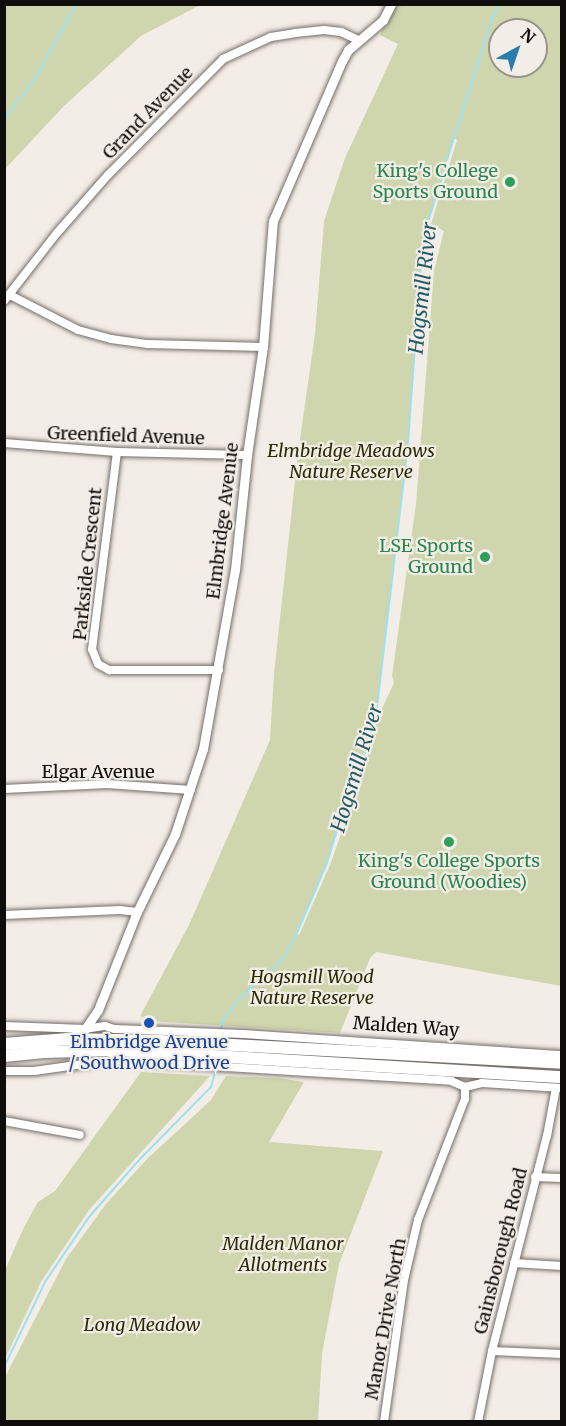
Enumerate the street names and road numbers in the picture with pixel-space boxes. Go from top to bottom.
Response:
street label: Grand Avenue [98,62,198,164]
street label: Greenfield Avenue [47,422,205,450]
street label: Elmbridge Avenue [203,441,243,601]
street label: Parkside Crescent [69,486,107,642]
street label: Elgar Avenue [41,761,155,783]
street label: Malden Way [352,1013,460,1041]
street label: Gainsborough Road [470,1166,532,1336]
street label: Manor Drive North [361,1236,411,1402]

